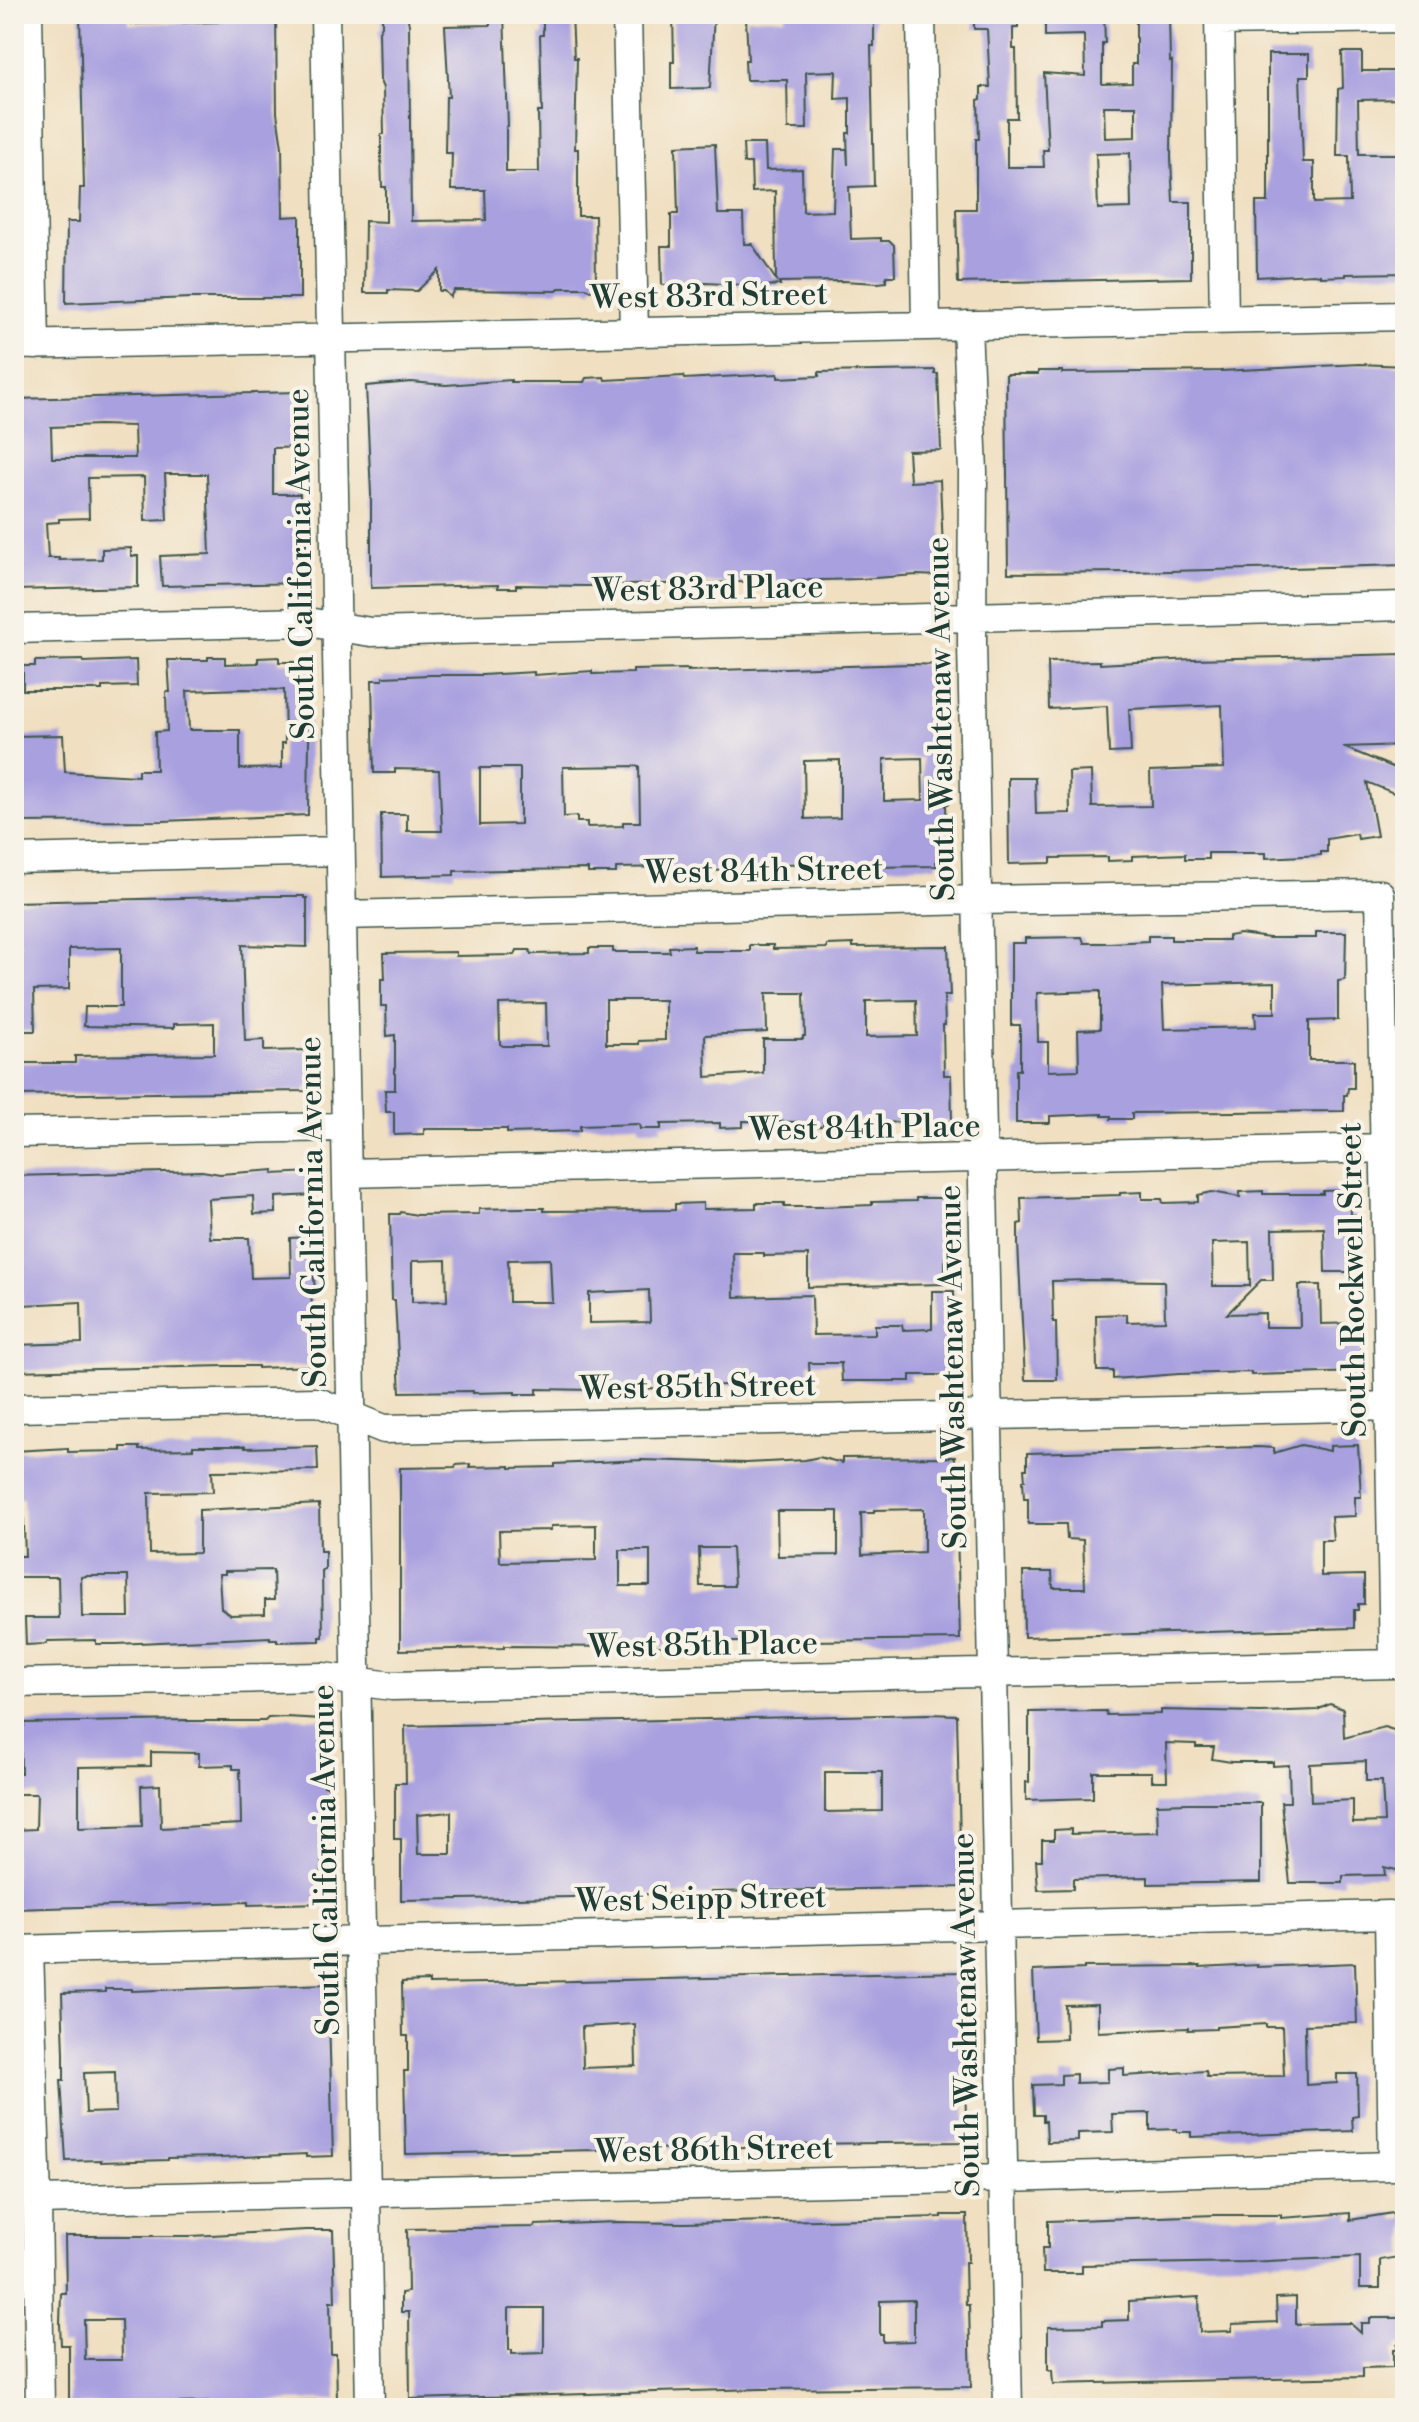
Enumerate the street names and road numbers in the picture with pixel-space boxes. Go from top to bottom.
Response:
street label: West 83rd Street [589,274,828,318]
street label: South California Avenue [278,388,324,740]
street label: South Washtenaw Avenue [918,536,964,902]
street label: West 83rd Place [591,567,824,611]
street label: West 84th Street [643,849,884,893]
street label: South California Avenue [290,1036,336,1388]
street label: West 84th Place [748,1106,981,1150]
street label: South Rockwell Street [1330,1122,1376,1438]
street label: South Washtenaw Avenue [930,1184,976,1550]
street label: West 85th Street [578,1365,817,1409]
street label: West 85th Place [587,1623,818,1667]
street label: South California Avenue [303,1684,349,2036]
street label: South Washtenaw Avenue [943,1832,989,2198]
street label: West Seipp Street [574,1877,827,1921]
street label: West 86th Street [593,2128,834,2172]

